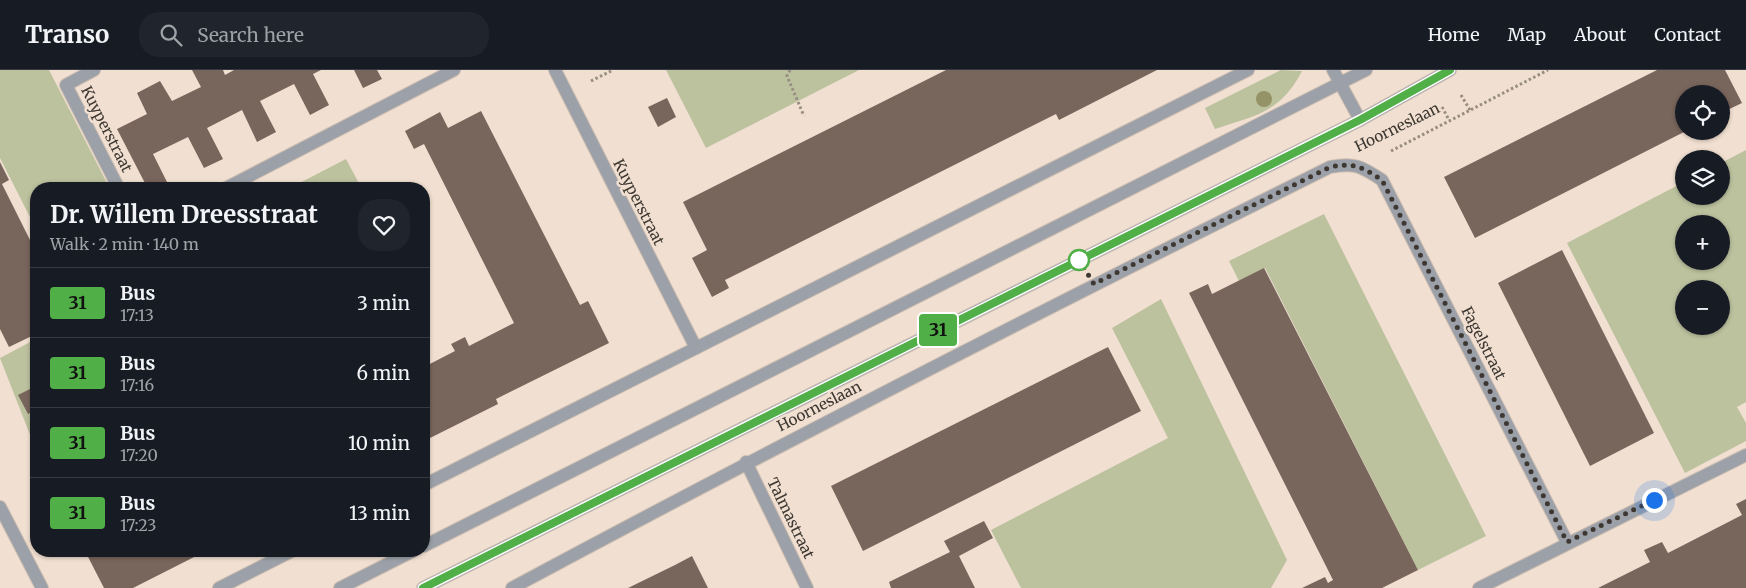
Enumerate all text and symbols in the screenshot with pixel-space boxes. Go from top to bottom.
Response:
search box [139,12,489,57]
text: Transo [25,19,109,50]
icon: search [157,21,185,49]
text: Search here [197,23,304,47]
text: Home [1428,23,1480,46]
text: Map [1508,23,1546,46]
text: About [1574,23,1626,46]
text: Contact [1654,23,1721,46]
street label: Kuyperstraat [77,83,137,175]
map controls [1675,85,1730,335]
button: locate [1675,85,1730,140]
street label: Hoorneslaan [1351,98,1443,156]
button: layers [1675,150,1730,205]
street label: Kuyperstraat [609,156,669,248]
text: Dr. Willem Dreesstraat [50,199,318,230]
button: heart [358,199,410,251]
button: + [1675,215,1730,270]
text: Walk · 2 min · 140 m [50,234,199,254]
unlabelled marker [1068,249,1090,271]
button: − [1675,280,1730,335]
text: Bus [120,281,155,305]
text: 31 [69,291,86,314]
text: 3 min [357,291,410,315]
street label: Fagelstraat [1457,303,1511,383]
text: 17:13 [120,305,154,325]
line badge: 31 [916,314,960,346]
text: 31 [929,318,947,341]
text: Bus [120,351,155,375]
text: 31 [69,361,86,384]
text: 6 min [356,361,410,385]
text: 17:16 [120,375,154,395]
street label: Hoorneslaan [774,377,864,435]
text: Bus [120,421,155,445]
text: 31 [69,431,86,454]
text: 10 min [348,431,410,455]
text: 17:20 [120,445,158,465]
street label: Talmastraat [763,474,819,562]
your location [1642,488,1667,513]
text: Bus [120,491,155,515]
text: 31 [69,501,86,524]
text: 13 min [349,501,410,525]
text: 17:23 [120,515,156,535]

